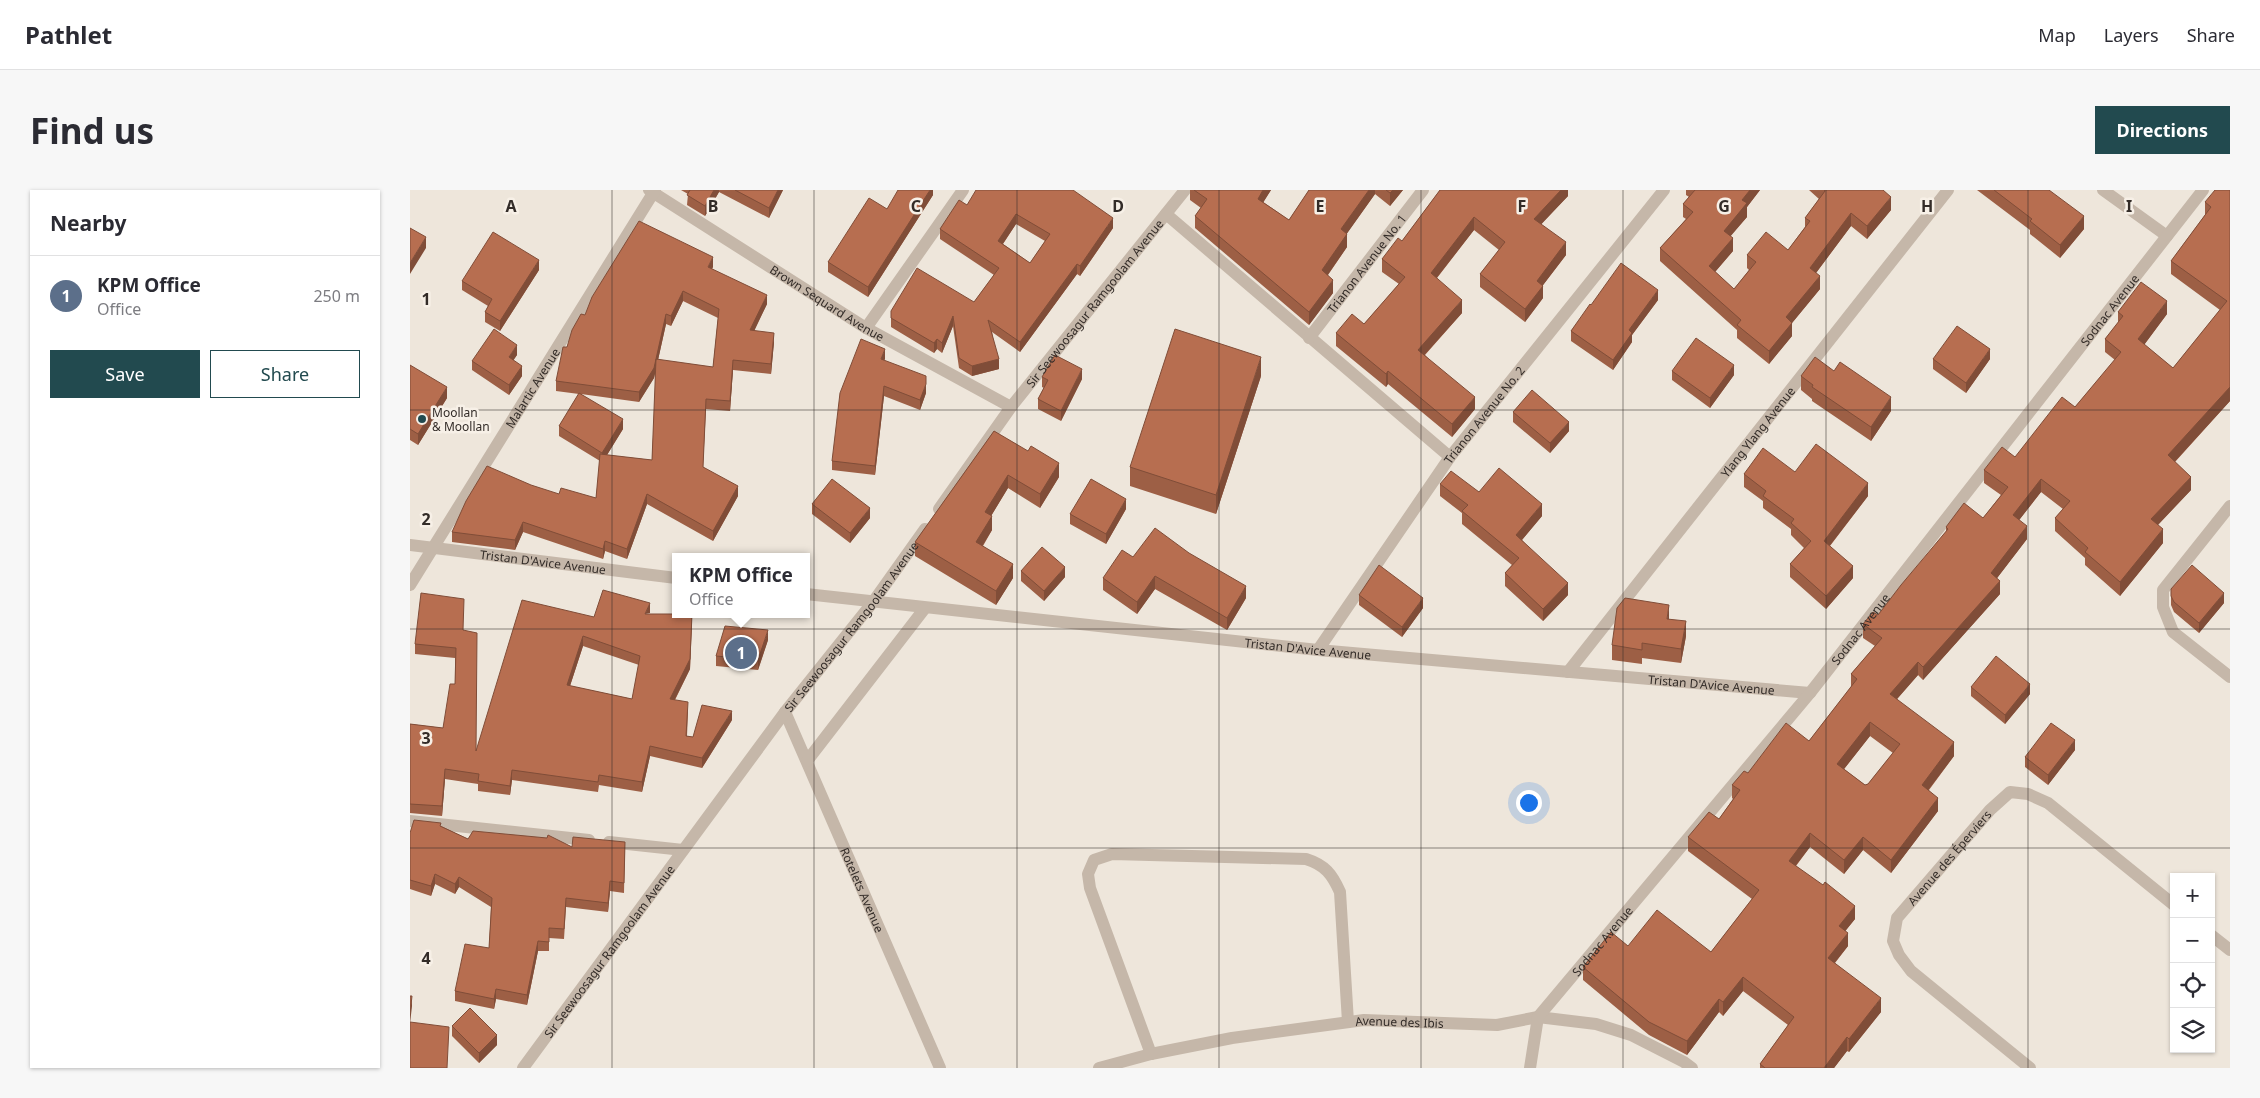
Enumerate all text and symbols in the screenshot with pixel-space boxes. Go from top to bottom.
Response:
text: Pathlet [25,18,112,51]
text: Map [2038,23,2076,47]
text: Layers [2104,23,2159,47]
text: Share [2187,23,2235,47]
button: Directions [2095,106,2230,154]
text: Find us [30,107,154,154]
text: A [505,195,517,217]
text: B [708,195,718,217]
text: C [911,195,921,217]
text: D [1112,195,1124,217]
text: E [1316,195,1325,217]
text: F [1518,195,1526,217]
text: G [1718,195,1730,217]
text: H [1921,195,1933,217]
text: I [2126,195,2132,217]
text: Nearby [50,209,126,237]
street label: Trianon Avenue No. 1 [1323,210,1410,317]
street label: Sir Seewoosagur Ramgoolam Avenue [1022,215,1167,391]
street label: Brown Sequard Avenue [767,261,888,345]
street label: Sodnac Avenue [2076,270,2143,349]
text: KPM Office [97,272,201,298]
text: 1 [61,285,71,307]
text: 250 m [313,285,360,307]
text: 1 [421,288,431,310]
text: Office [97,298,141,320]
street label: Malartic Avenue [501,345,564,431]
button: Save [50,350,200,398]
button: Share [210,350,360,398]
street label: Trianon Avenue No. 2 [1439,362,1528,467]
street label: Ylang Ylang Avenue [1716,383,1799,481]
place label: Moollan & Moollan [432,404,490,435]
marker: Moollan & Moollan [416,413,428,425]
text: 2 [421,508,431,530]
street label: Sir Seewoosagur Ramgoolam Avenue [780,538,922,715]
street label: Tristan D'Avice Avenue [479,545,607,578]
popup [672,553,810,618]
text: KPM Office [689,562,793,588]
text: Office [689,588,733,610]
street label: Sodnac Avenue [1827,589,1894,668]
pin: 1 [725,634,757,672]
street label: Tristan D'Avice Avenue [1244,634,1372,663]
street label: Tristan D'Avice Avenue [1647,670,1776,698]
text: 3 [421,727,431,749]
your location [1516,790,1542,816]
street label: Avenue des Éperviers [1903,806,1995,909]
street label: Rotelets Avenue [836,845,889,935]
street label: Sir Seewoosagur Ramgoolam Avenue [540,861,678,1041]
map controls [2170,873,2215,1053]
button: + [2170,873,2215,918]
street label: Sodnac Avenue [1568,902,1636,979]
button: − [2170,918,2215,963]
text: 4 [421,947,431,969]
button: locate [2170,963,2215,1008]
button: layers [2170,1008,2215,1053]
street label: Avenue des Ibis [1354,1011,1444,1031]

